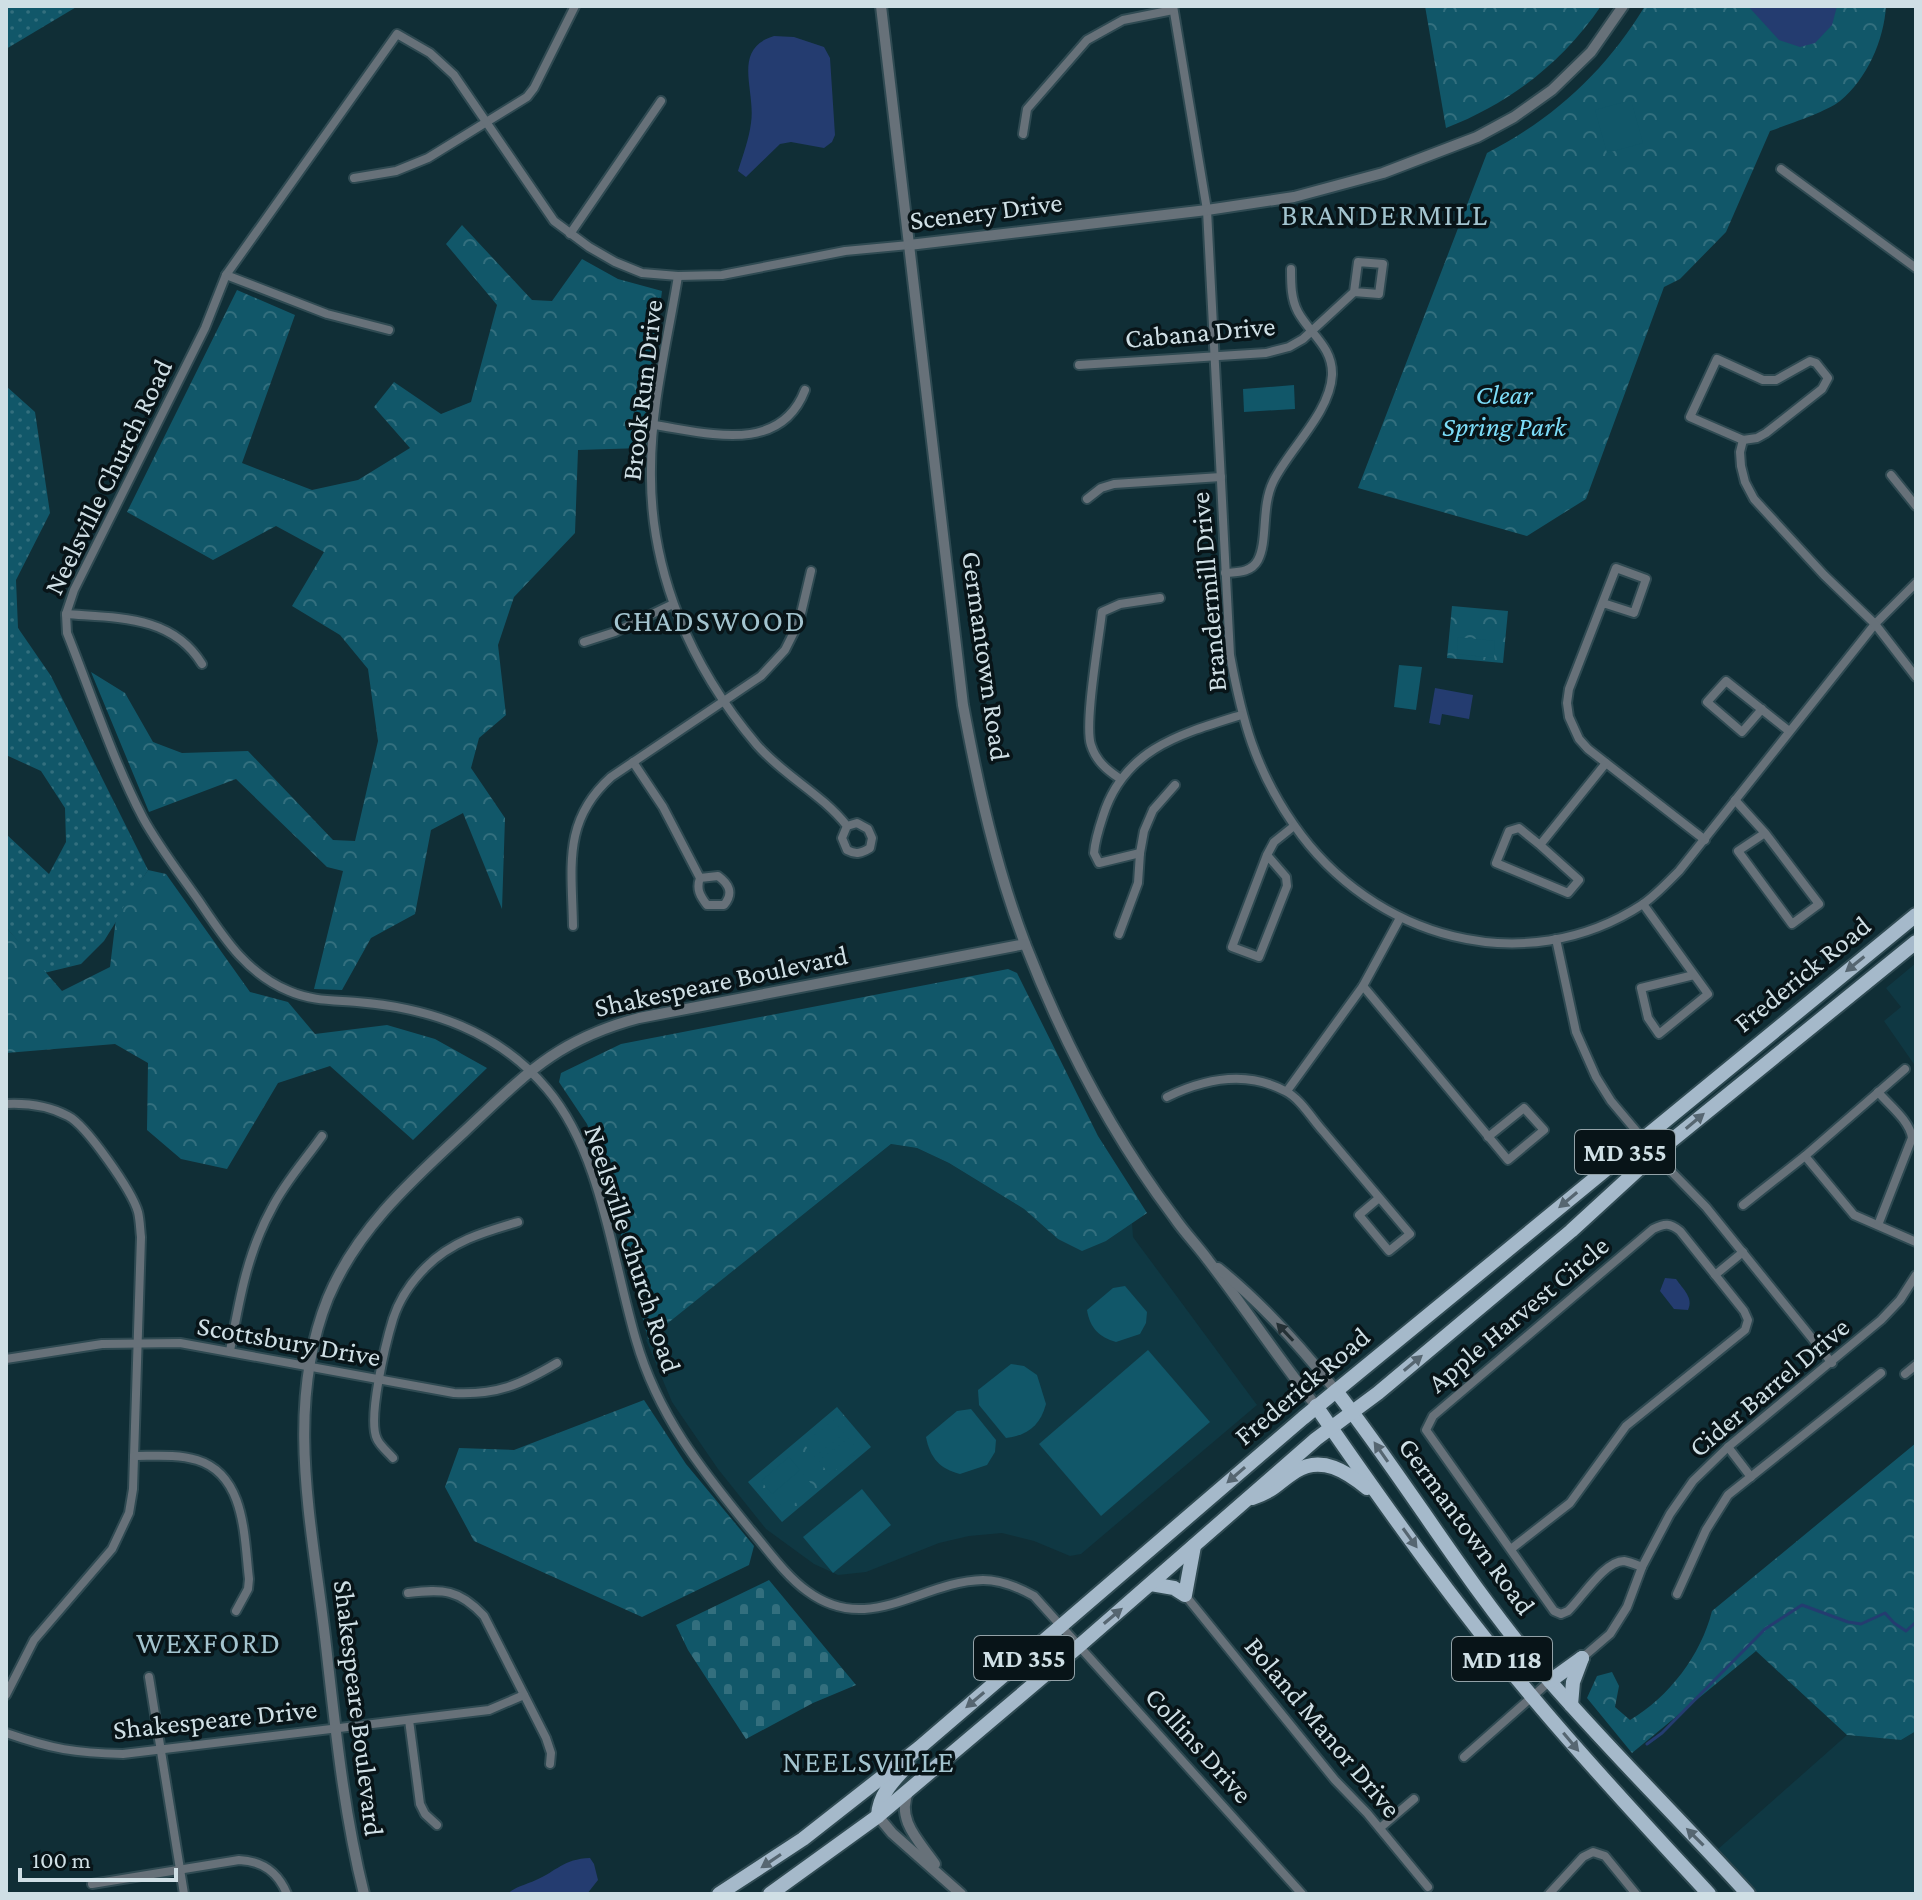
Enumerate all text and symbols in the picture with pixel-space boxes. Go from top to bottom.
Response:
street label: Scenery Drive [908,186,1064,236]
district label: BRANDERMILL [1281,198,1489,231]
street label: Brook Run Drive [616,298,668,482]
street label: Cabana Drive [1124,310,1276,354]
street label: Neelsville Church Road [38,354,179,600]
park label: Clear Spring Park [1442,379,1568,442]
street label: Brandermill Drive [1184,491,1232,693]
street label: Germantown Road [956,549,1016,763]
district label: CHADSWOOD [613,604,807,637]
street label: Frederick Road [1728,909,1877,1038]
street label: Shakespeare Boulevard [592,939,851,1023]
one-way arrow [1845,955,1865,972]
one-way arrow [1685,1113,1705,1130]
street label: Neelsville Church Road [578,1122,688,1377]
road number: MD 355 [1575,1130,1675,1174]
one-way arrow [1558,1191,1578,1208]
street label: Apple Harvest Circle [1421,1229,1615,1399]
street label: Scottsbury Drive [195,1310,383,1372]
street label: Cider Barrel Drive [1683,1311,1855,1463]
street label: Frederick Road [1228,1320,1376,1451]
one-way arrow [1276,1322,1294,1341]
one-way arrow [1403,1355,1423,1372]
street label: Germantown Road [1392,1432,1542,1621]
one-way arrow [1374,1442,1389,1463]
one-way arrow [1226,1466,1245,1484]
one-way arrow [1402,1528,1417,1549]
street label: Shakespeare Boulevard [328,1578,390,1838]
one-way arrow [1103,1608,1123,1625]
district label: WEXFORD [136,1626,282,1659]
street label: Boland Manor Drive [1239,1631,1407,1823]
road number: MD 355 [974,1636,1074,1680]
road number: MD 118 [1452,1637,1552,1681]
street label: Collins Drive [1139,1681,1259,1809]
one-way arrow [966,1691,986,1708]
street label: Shakespeare Drive [111,1693,319,1745]
one-way arrow [1562,1732,1579,1752]
district label: NEELSVILLE [782,1745,956,1778]
one-way arrow [1686,1828,1705,1847]
scale bar [20,1832,176,1882]
text: 100 m [32,1846,91,1873]
one-way arrow [760,1853,781,1868]

